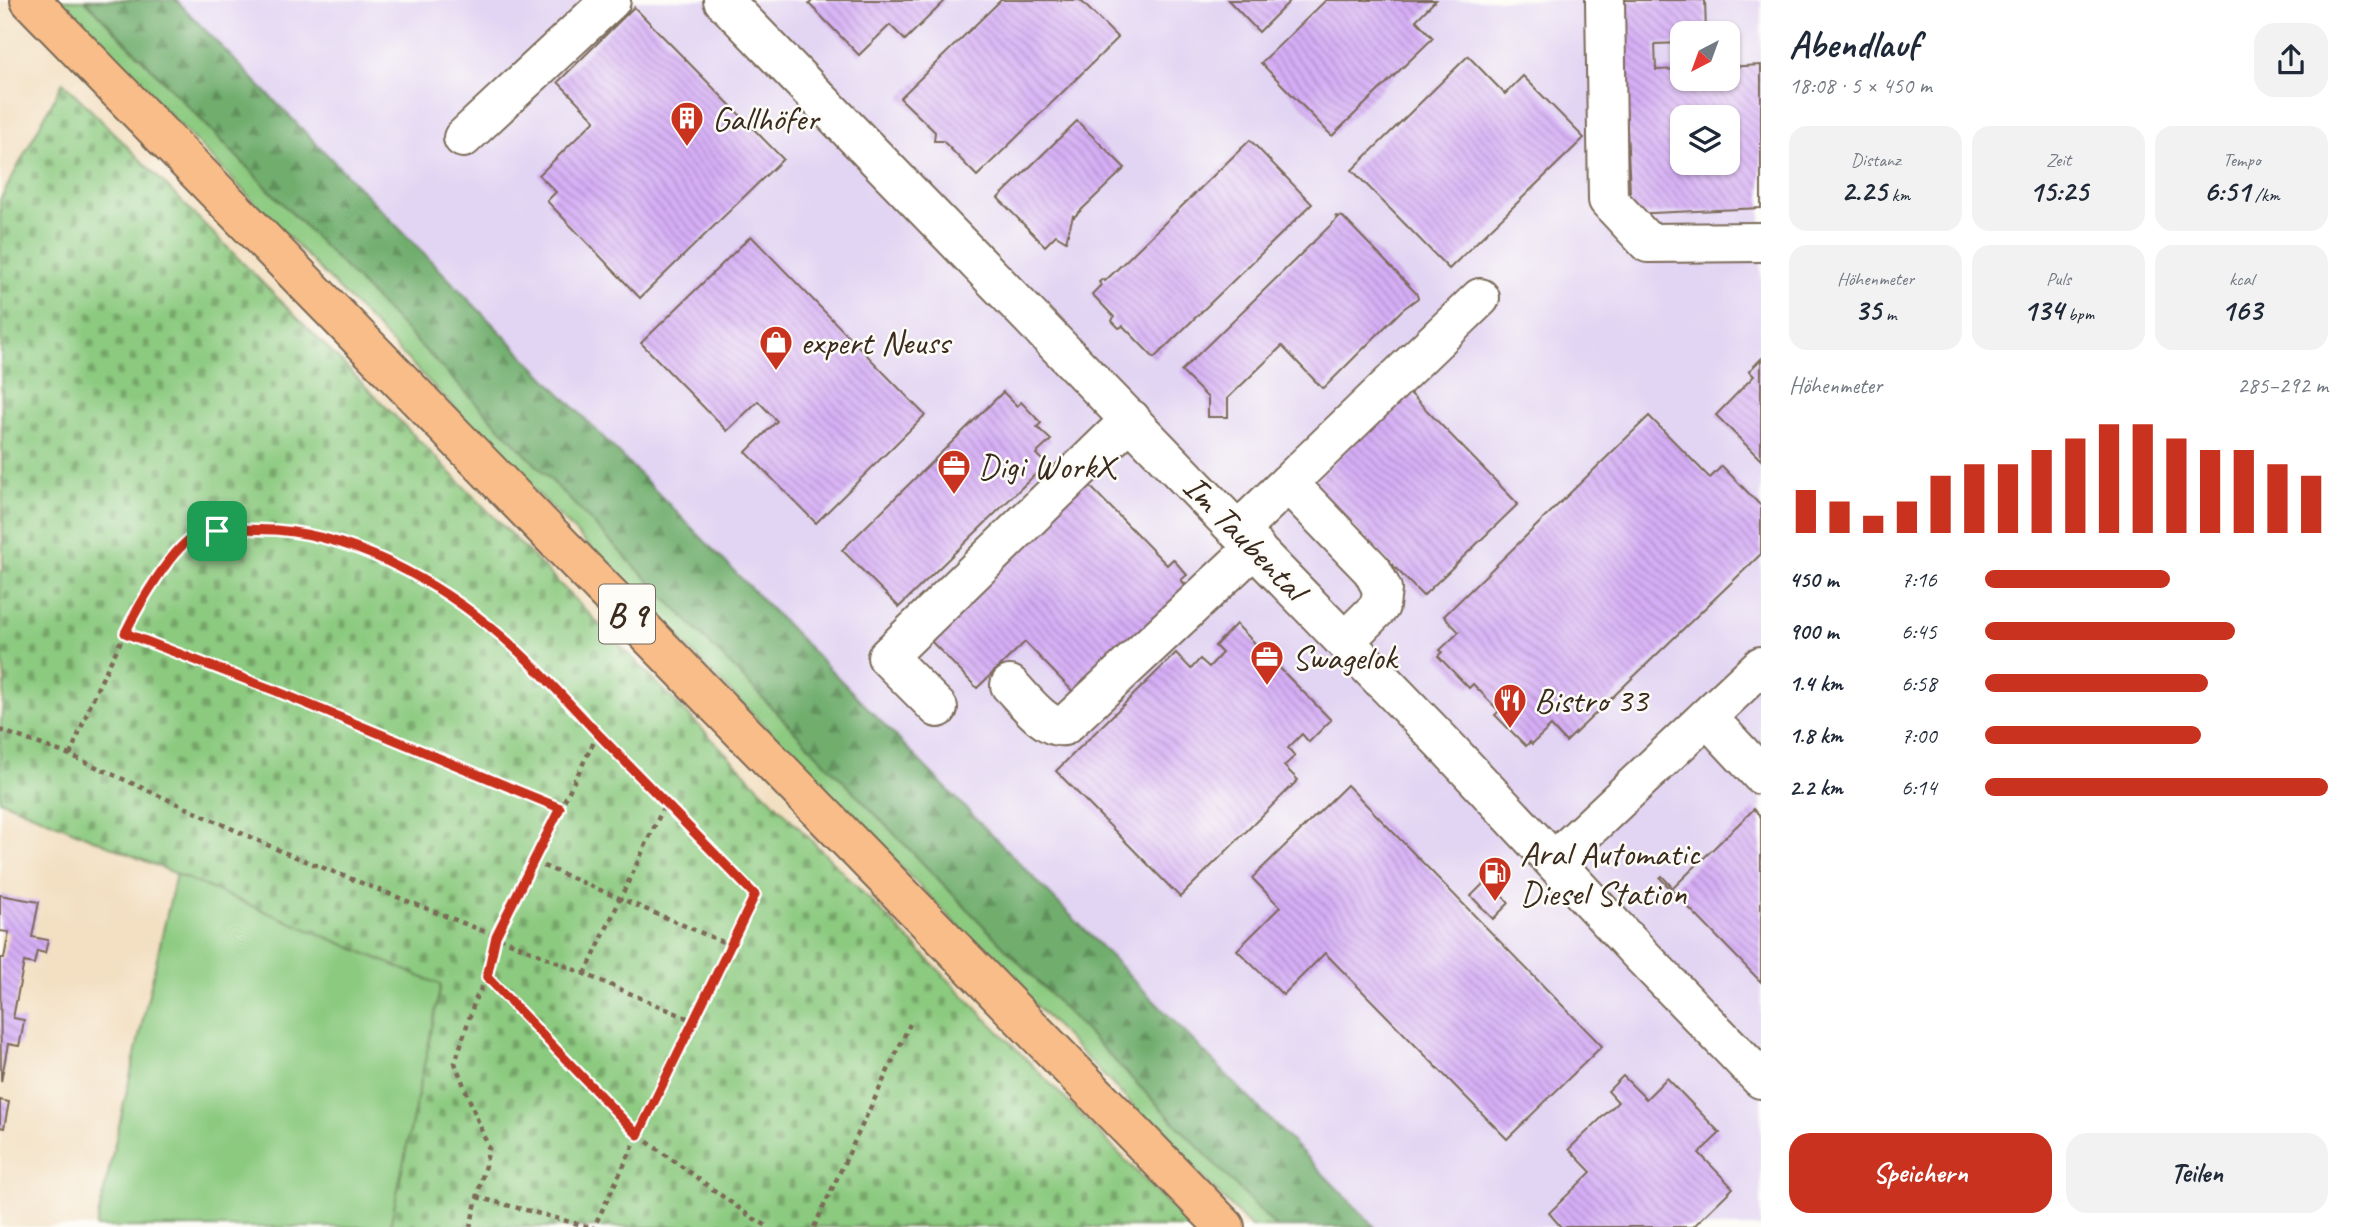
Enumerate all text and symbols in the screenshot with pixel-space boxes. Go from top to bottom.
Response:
north arrow [1670,21,1740,91]
map controls [1670,21,1740,175]
text: Abendlauf [1789,21,1919,68]
button: share [2254,23,2328,97]
text: 18:08 · 5 × 450 m [1789,71,1932,100]
place label: Gallhöfer [712,96,821,141]
building icon: Gallhöfer [668,99,706,148]
button: layers [1670,105,1740,175]
text: Distanz [1851,148,1900,172]
text: Zeit [2046,148,2071,172]
text: Tempo [2223,148,2260,172]
text: 2.25 [1841,172,1887,210]
text: 15:25 [2029,172,2088,210]
text: 6:51 [2203,172,2250,210]
text: km [1887,183,1910,207]
text: /km [2250,183,2280,207]
text: Höhenmeter [1837,267,1914,291]
text: Puls [2046,267,2071,291]
text: kcal [2229,267,2254,291]
text: 35 [1855,291,1881,329]
text: 134 [2023,291,2063,329]
text: 163 [2221,291,2262,329]
text: m [1881,302,1896,326]
text: bpm [2063,302,2094,326]
place label: expert Neuss [800,320,953,365]
shop icon: expert Neuss [757,323,795,372]
text: Höhenmeter [1789,371,1882,400]
text: 285–292 m [2237,371,2328,400]
place label: Digi WorkX [978,444,1120,489]
office icon: Digi WorkX [935,447,973,496]
street label: Im Taubental [1173,465,1320,614]
pin [187,501,247,561]
icon: arrive [198,512,236,550]
text: 450 m [1789,565,1838,594]
text: 7:16 [1901,565,1937,594]
road number: B 9 [599,584,655,643]
text: 900 m [1789,617,1838,646]
text: 6:45 [1901,617,1937,646]
place label: Swagelok [1292,635,1399,680]
office icon: Swagelok [1248,638,1286,687]
text: 1.4 km [1789,669,1843,698]
text: 6:58 [1901,669,1937,698]
place label: Bistro 33 [1534,678,1650,723]
restaurant icon: Bistro 33 [1491,681,1529,730]
text: 1.8 km [1789,721,1843,750]
text: 7:00 [1901,721,1937,750]
text: 2.2 km [1789,773,1843,802]
text: 6:14 [1901,773,1937,802]
place label: Aral Automatic Diesel Station [1520,831,1701,916]
fuel station icon: Aral Automatic Diesel Station [1476,854,1514,903]
button: Speichern [1789,1133,2052,1213]
button: Teilen [2066,1133,2328,1213]

